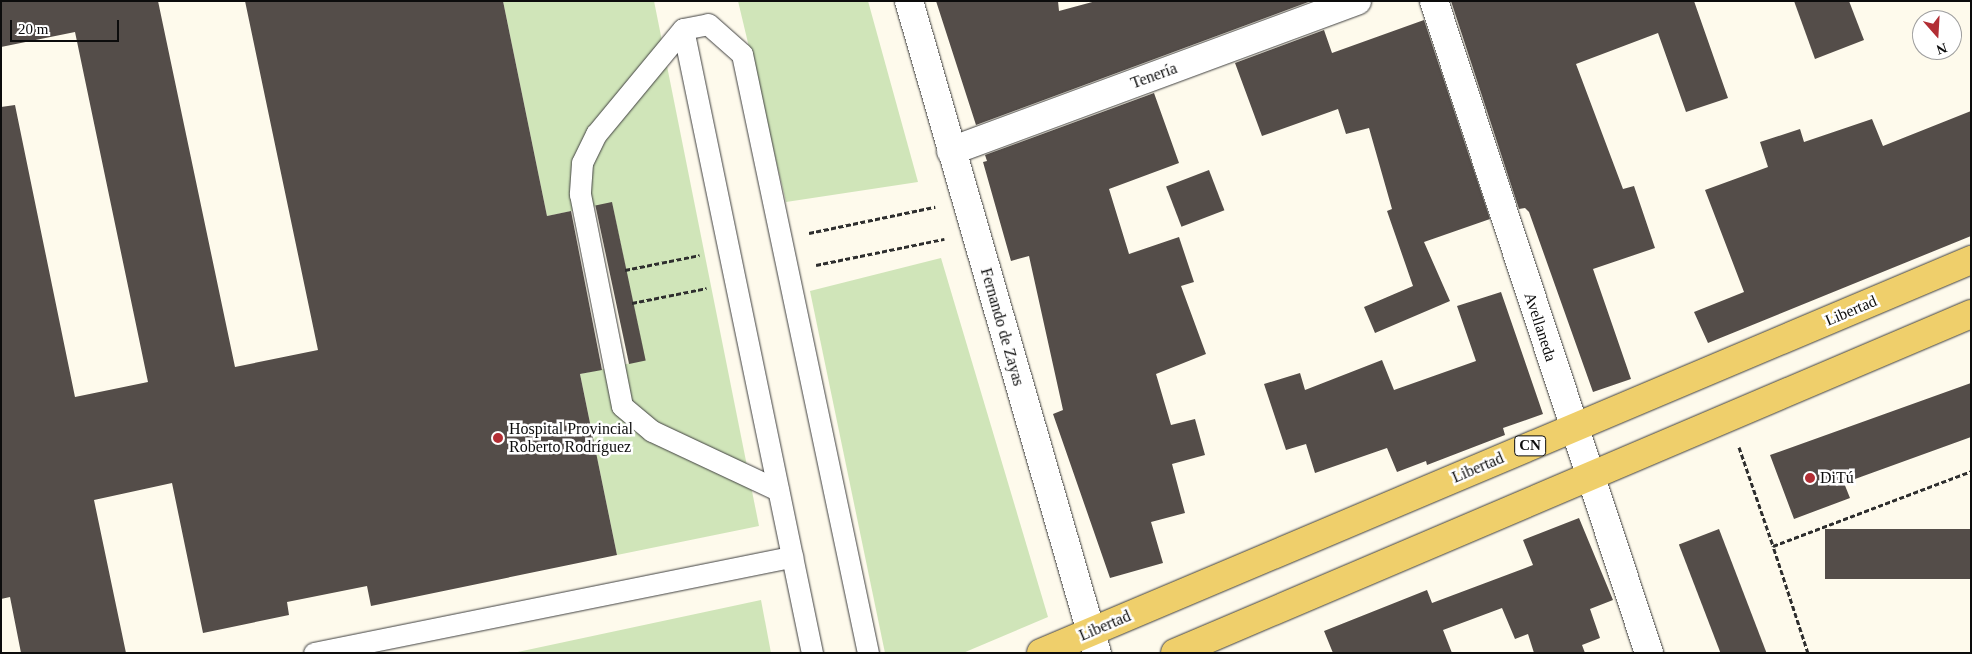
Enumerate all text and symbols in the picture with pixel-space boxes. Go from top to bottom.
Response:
scale bar [12,10,121,42]
north arrow [1912,10,1962,60]
text: 20 m [18,21,48,37]
text: N [1934,40,1949,57]
street label: Tenería [1128,59,1180,93]
street label: Fernando de Zayas [976,266,1028,388]
street label: Avellaneda [1520,290,1560,364]
street label: Libertad [1822,292,1880,330]
place label: Hospital Provincial Roberto Rodríguez [509,419,633,457]
marker: Hospital Provincial Roberto Rodríguez [491,431,505,445]
road number: CN [1514,434,1546,458]
street label: Libertad [1449,449,1507,487]
place label: DiTú [1820,468,1854,488]
marker: DiTú [1804,472,1816,484]
street label: Libertad [1076,607,1134,645]

